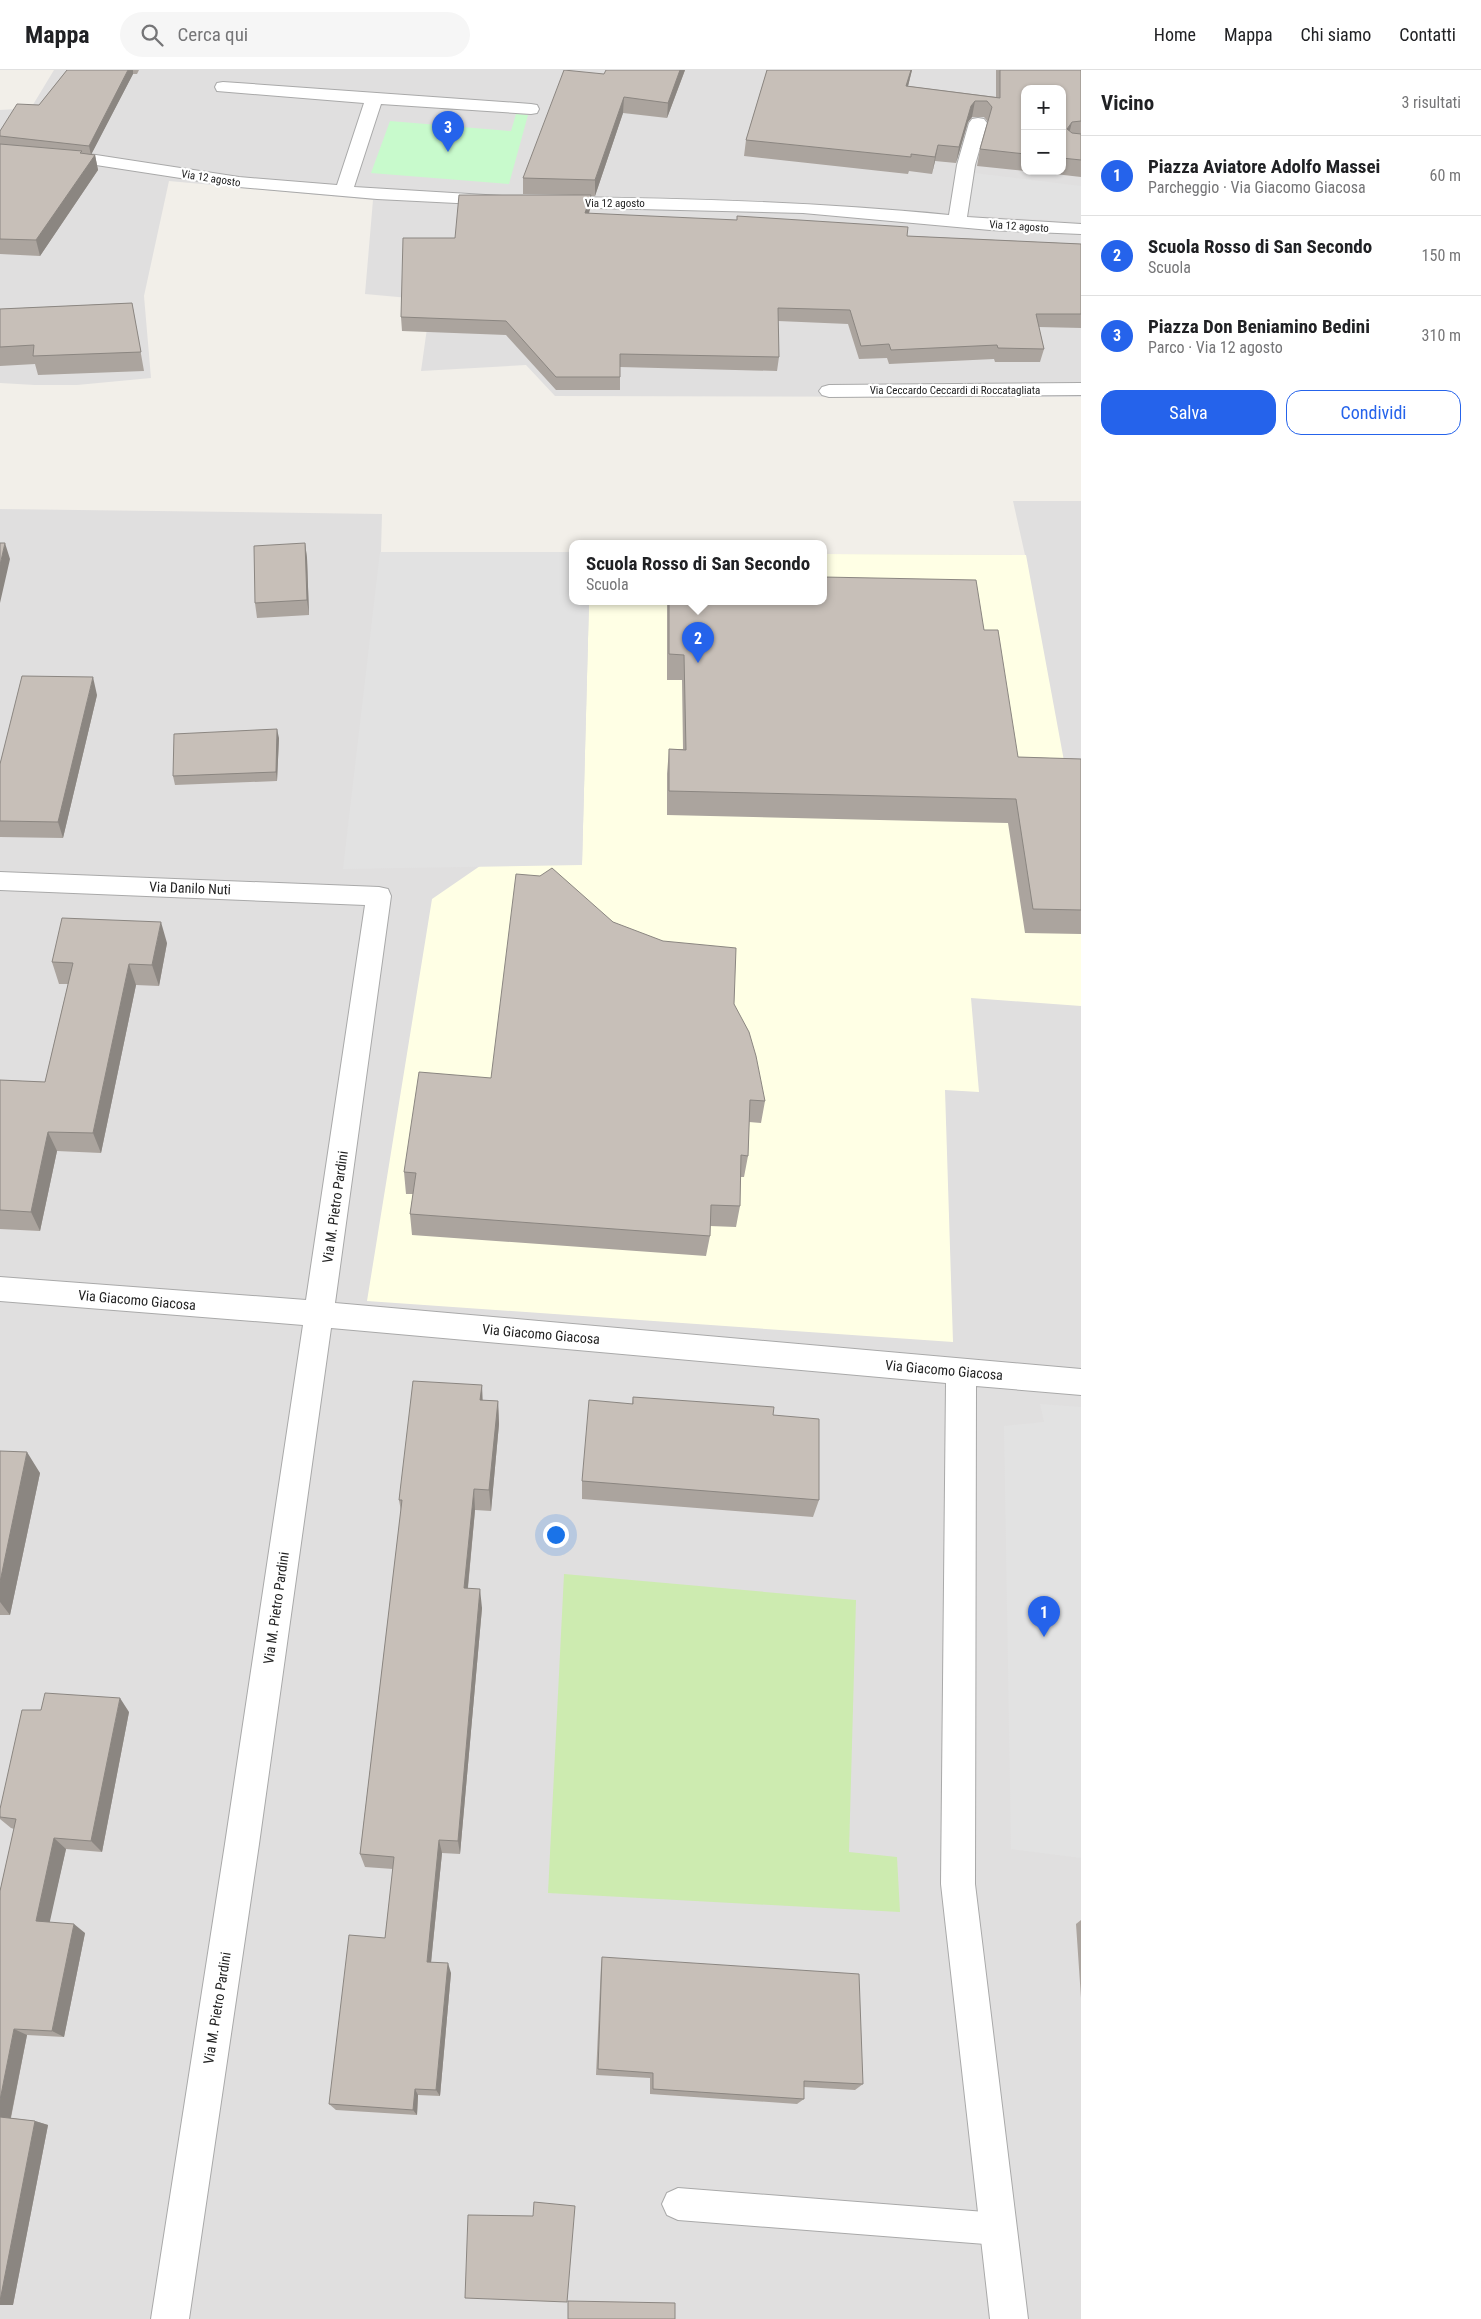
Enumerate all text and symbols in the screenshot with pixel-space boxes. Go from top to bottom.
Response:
search box [120,12,470,57]
text: Mappa [25,21,90,49]
icon: search [138,21,166,49]
text: Cerca qui [178,23,248,46]
text: Home [1154,24,1196,45]
text: Mappa [1224,24,1273,45]
text: Chi siamo [1301,24,1371,45]
text: Contatti [1399,24,1456,45]
map controls [1021,85,1066,175]
button: + [1021,85,1066,130]
text: Vicino [1101,91,1154,115]
text: 3 risultati [1401,93,1461,112]
pin: 3 [432,111,464,152]
button: − [1021,130,1066,175]
text: Piazza Aviatore Adolfo Massei [1148,155,1380,178]
text: 1 [1113,166,1121,185]
text: 60 m [1429,166,1461,185]
street label: Via 12 agosto [180,167,242,190]
text: Parcheggio · Via Giacomo Giacosa [1148,178,1366,197]
street label: Via 12 agosto [585,197,645,210]
street label: Via 12 agosto [989,218,1050,235]
text: Scuola Rosso di San Secondo [1148,235,1372,258]
text: 2 [1113,246,1121,265]
text: 150 m [1422,246,1461,265]
text: Scuola [1148,258,1191,277]
text: Piazza Don Beniamino Bedini [1148,315,1370,338]
text: 3 [1113,326,1121,345]
text: 310 m [1422,326,1461,345]
text: Parco · Via 12 agosto [1148,338,1283,357]
street label: Via Ceccardo Ceccardi di Roccatagliata [870,384,1040,397]
button: Salva [1101,390,1276,435]
button: Condividi [1286,390,1461,435]
popup [569,540,827,605]
text: Scuola Rosso di San Secondo [586,552,810,575]
text: Scuola [586,575,629,594]
pin: 2 [682,622,714,663]
street label: Via Danilo Nuti [149,879,231,897]
street label: Via M. Pietro Pardini [319,1150,351,1264]
street label: Via Giacomo Giacosa [77,1287,197,1313]
street label: Via Giacomo Giacosa [481,1321,601,1347]
street label: Via Giacomo Giacosa [884,1357,1004,1383]
your location [543,1522,569,1548]
street label: Via M. Pietro Pardini [260,1551,292,1665]
pin: 1 [1028,1596,1060,1637]
street label: Via M. Pietro Pardini [200,1951,234,2065]

